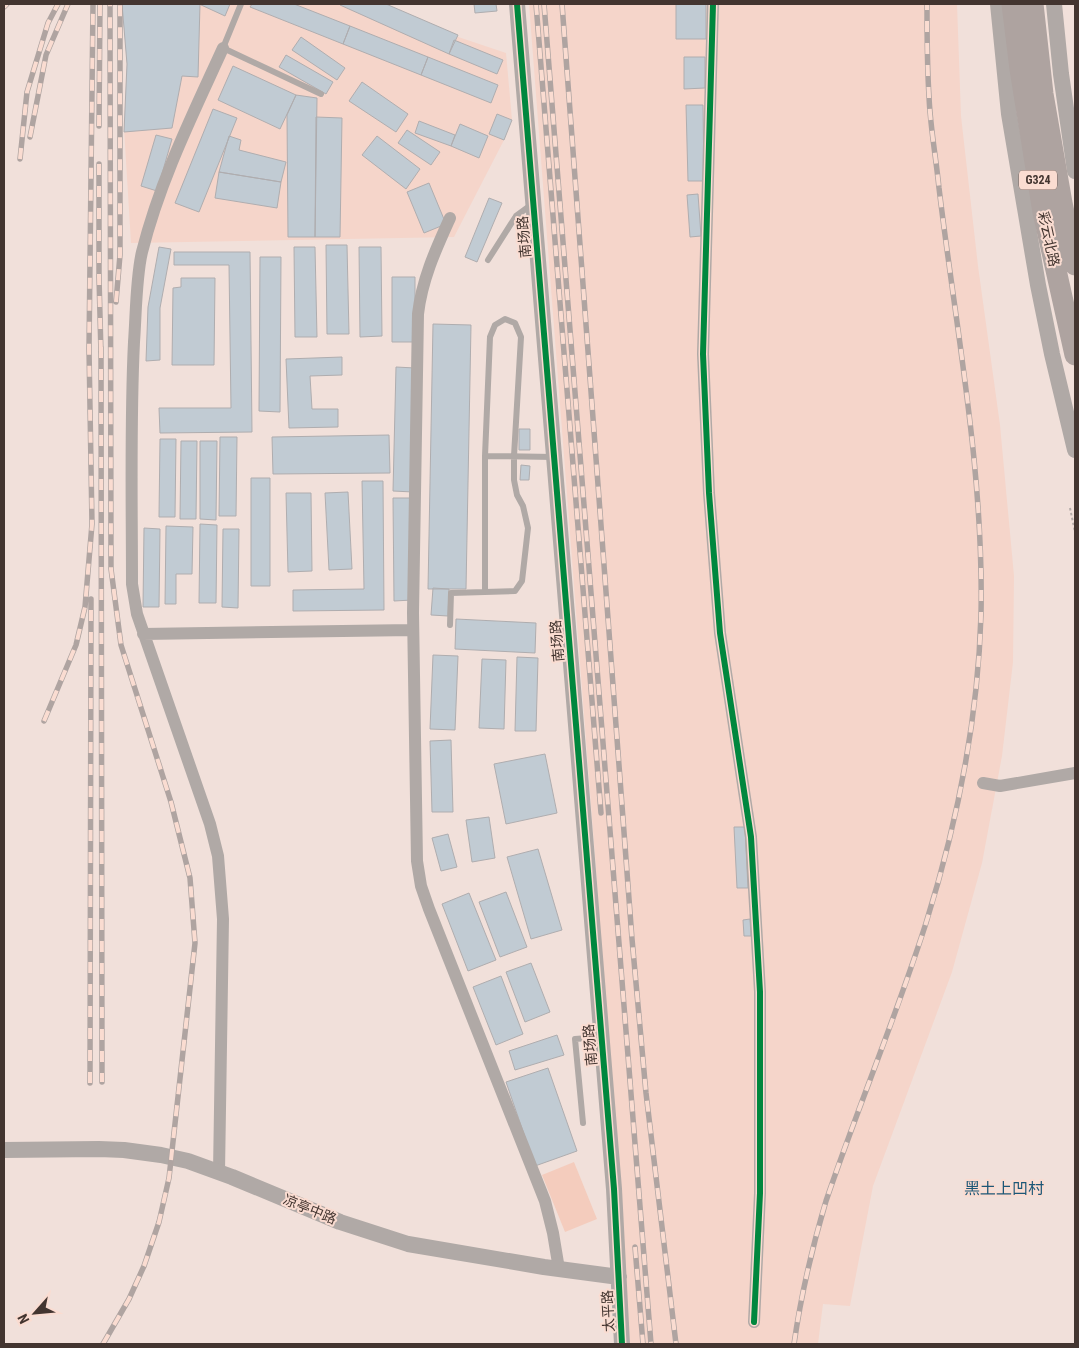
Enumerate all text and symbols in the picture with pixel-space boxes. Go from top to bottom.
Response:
road number: G324 [1019,170,1057,190]
street label: 彩云北路 [1035,210,1063,268]
street label: 南场路 [514,215,534,259]
street label: 南场路 [547,619,567,663]
street label: 南场路 [580,1023,600,1067]
district label: 黑土上凹村 [964,1179,1044,1198]
street label: 凉亭中路 [281,1191,339,1227]
north arrow [10,1288,60,1338]
street label: 太平路 [599,1290,617,1332]
text: N [14,1311,32,1326]

